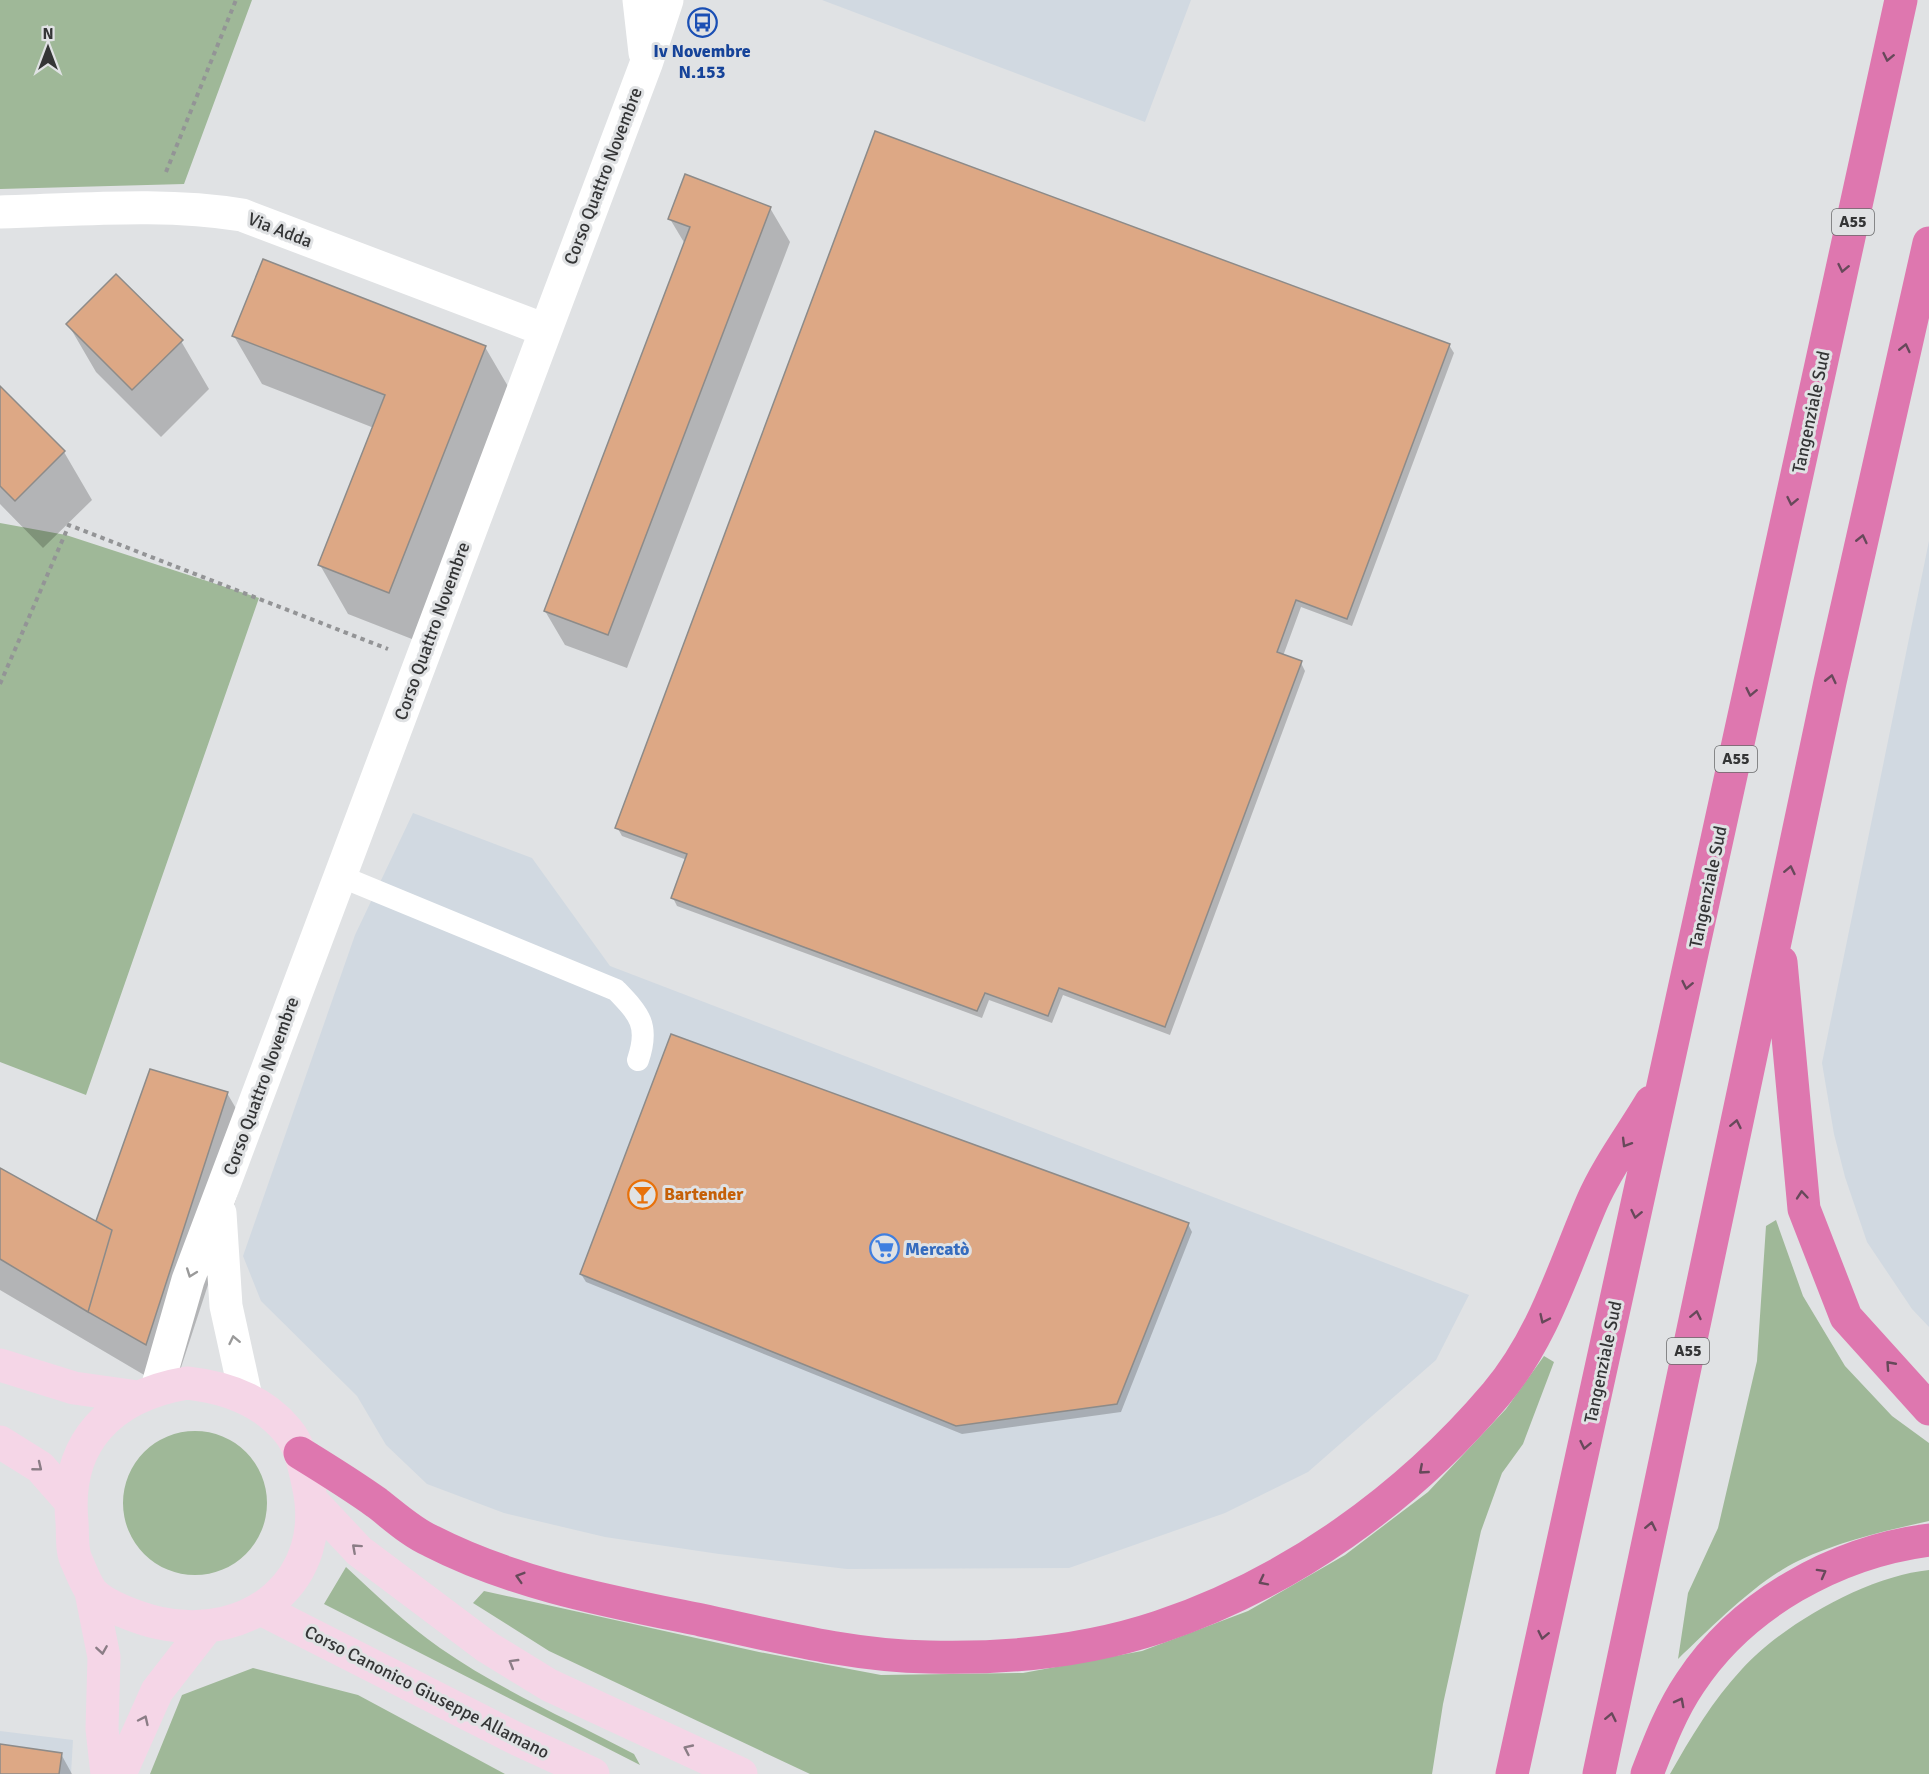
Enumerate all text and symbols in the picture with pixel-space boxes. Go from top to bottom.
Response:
bus stop icon: Iv Novembre N.153 [686,6,718,38]
north arrow [18,18,78,78]
text: N [42,24,54,44]
place label: Iv Novembre N.153 [653,40,751,83]
one-way arrow [1883,52,1896,62]
street label: Corso Quattro Novembre [559,84,647,268]
street label: Via Adda [245,208,315,252]
road number: A55 [1832,209,1874,235]
one-way arrow [1837,263,1850,273]
one-way arrow [1898,344,1911,354]
street label: Tangenziale Sud [1787,349,1835,475]
one-way arrow [1786,496,1799,506]
one-way arrow [1855,534,1868,544]
street label: Corso Quattro Novembre [389,539,475,723]
one-way arrow [1823,674,1836,684]
one-way arrow [1745,686,1758,696]
road number: A55 [1715,746,1757,772]
street label: Tangenziale Sud [1684,824,1732,950]
one-way arrow [1783,865,1796,875]
one-way arrow [1681,979,1694,989]
street label: Corso Quattro Novembre [218,994,304,1178]
one-way arrow [1729,1119,1742,1129]
one-way arrow [1622,1137,1634,1147]
bar icon: Bartender [627,1178,659,1210]
place label: Bartender [664,1183,744,1205]
one-way arrow [1796,1191,1809,1200]
one-way arrow [1630,1208,1643,1218]
supermarket icon: Mercatò [868,1233,900,1265]
place label: Mercatò [905,1238,969,1260]
one-way arrow [185,1267,198,1278]
street label: Tangenziale Sud [1579,1299,1627,1425]
one-way arrow [1689,1310,1702,1320]
one-way arrow [1540,1312,1552,1323]
one-way arrow [228,1335,241,1345]
road number: A55 [1667,1338,1709,1364]
one-way arrow [1886,1361,1897,1372]
one-way arrow [1579,1440,1592,1450]
one-way arrow [31,1460,42,1471]
one-way arrow [1419,1463,1430,1474]
one-way arrow [1644,1521,1657,1531]
one-way arrow [352,1544,363,1555]
one-way arrow [1815,1569,1826,1580]
one-way arrow [515,1572,525,1584]
one-way arrow [1259,1574,1270,1585]
street label: Corso Canonico Giuseppe Allamano [301,1621,553,1763]
one-way arrow [1537,1630,1550,1640]
one-way arrow [95,1645,107,1654]
one-way arrow [509,1659,519,1671]
one-way arrow [1673,1697,1684,1708]
one-way arrow [1604,1712,1617,1722]
one-way arrow [136,1716,148,1727]
one-way arrow [684,1745,695,1757]

